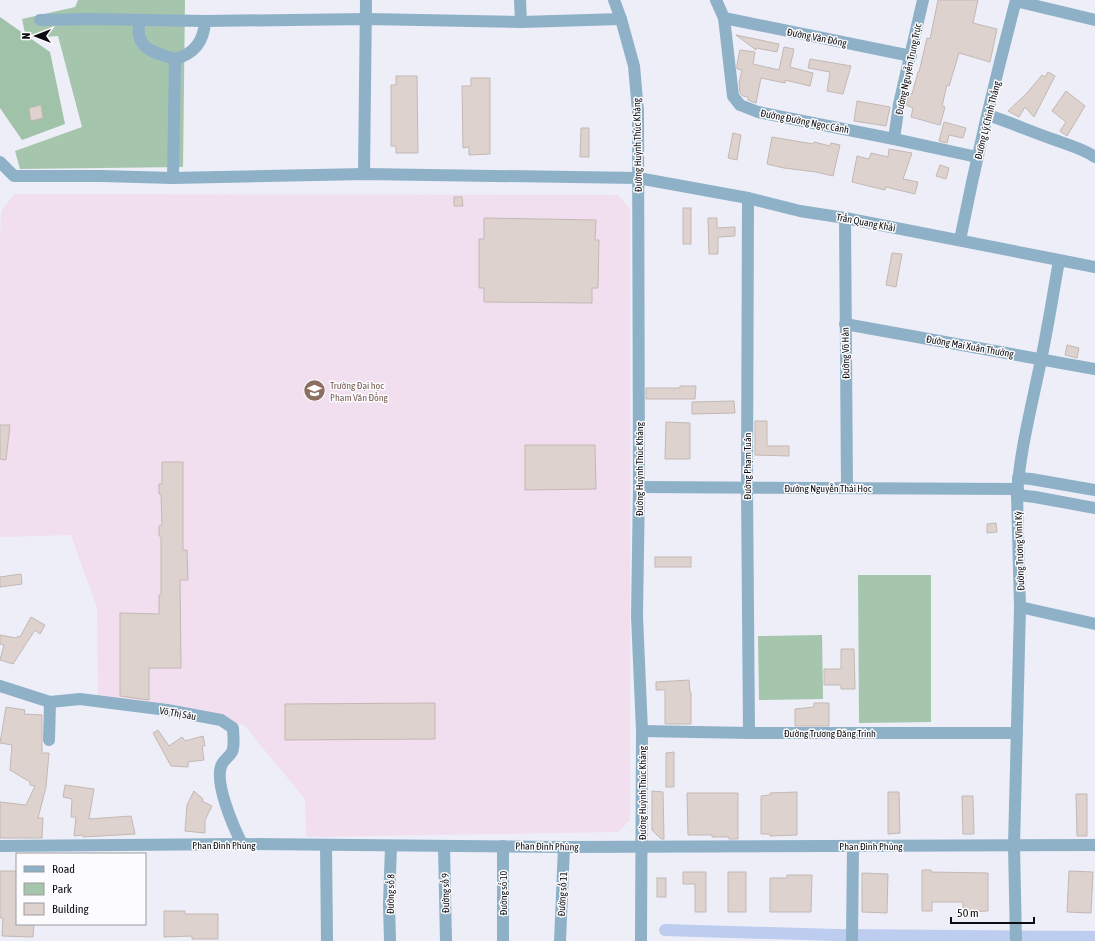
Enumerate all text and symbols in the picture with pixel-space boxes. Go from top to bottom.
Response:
north arrow [16,16,56,56]
street label: Đường Nguyễn Trung Trực [893,22,924,116]
street label: Đường Vân Đông [786,26,848,49]
text: N [20,33,32,39]
street label: Đường Lý Chính Thắng [972,79,1003,160]
street label: Đường Huỳnh Thúc Kháng [631,97,644,192]
street label: Đường Đường Ngọc Cảnh [760,108,850,135]
street label: Trần Quang Khải [835,211,896,234]
street label: Đường Võ Hàn [840,327,851,379]
street label: Đường Mai Xuân Thưởng [925,333,1015,360]
school or university icon: Trường Đại học Phạm Văn Đồng [302,378,328,404]
place label: Trường Đại học Phạm Văn Đồng [330,380,389,403]
street label: Đường Huỳnh Thúc Kháng [634,421,645,516]
street label: Đường Phạm Tuân [742,432,753,499]
street label: Đường Nguyễn Thái Học [784,483,872,494]
street label: Đường Trương Vĩnh Ký [1013,511,1026,591]
street label: Võ Thị Sáu [159,705,197,722]
street label: Đường Trương Đăng Trinh [784,728,876,739]
street label: Đường Huỳnh Thúc Kháng [637,745,648,840]
street label: Phan Đình Phùng [192,840,256,851]
street label: Phan Đình Phùng [515,840,579,853]
street label: Phan Đình Phùng [839,841,903,852]
legend [16,853,146,925]
text: Road [52,862,75,876]
street label: Đường số 10 [498,870,509,915]
street label: Đường số 11 [556,871,569,917]
street label: Đường số 9 [440,873,451,913]
street label: Đường số 8 [385,874,396,914]
text: Park [52,882,73,896]
scale bar [951,899,1034,925]
text: Building [52,902,90,916]
text: 50 m [957,906,979,920]

